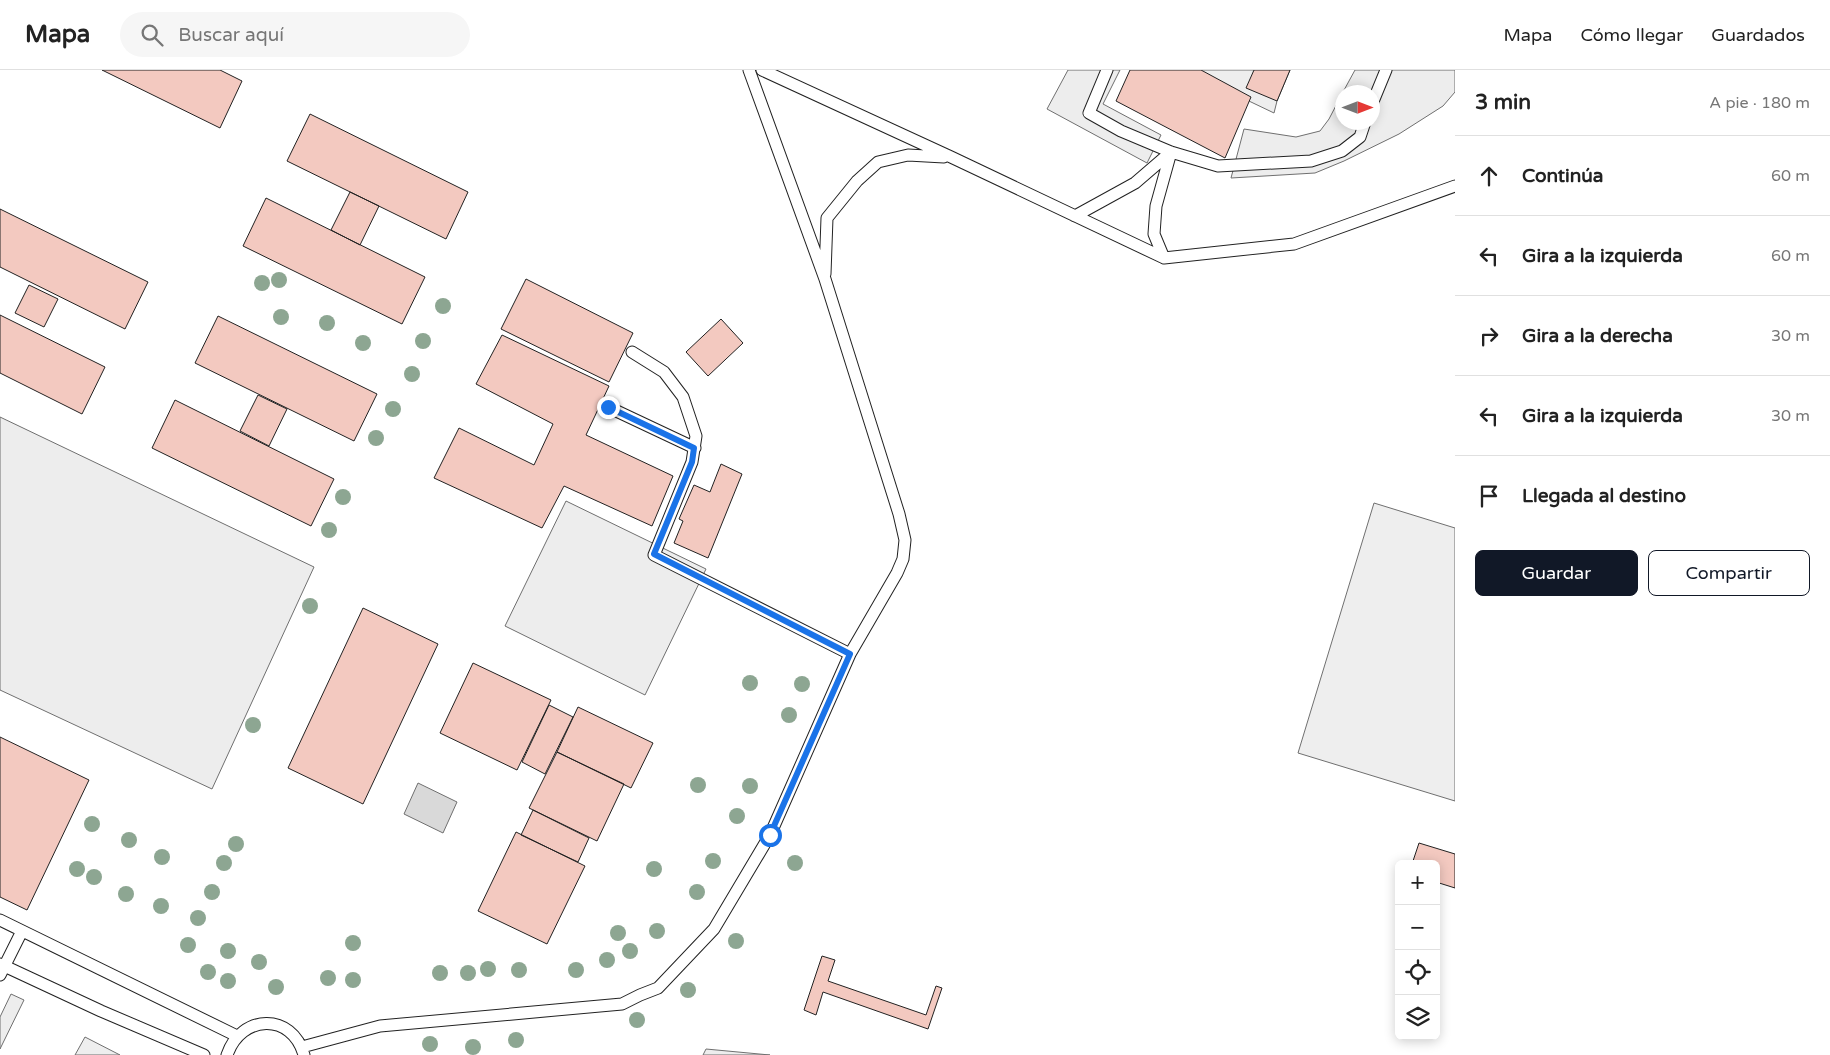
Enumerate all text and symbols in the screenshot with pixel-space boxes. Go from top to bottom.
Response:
search box [120,12,470,57]
text: Mapa [25,20,90,49]
icon: search [138,21,166,49]
text: Buscar aquí [178,24,284,46]
text: Mapa [1503,24,1552,46]
text: Cómo llegar [1580,24,1683,46]
text: Guardados [1711,24,1805,46]
north arrow [1335,85,1380,130]
text: 3 min [1475,90,1531,115]
text: A pie · 180 m [1709,93,1810,113]
icon: ahead [1475,162,1503,190]
text: Continúa [1522,165,1604,187]
text: 60 m [1771,166,1810,186]
icon: left [1475,242,1503,270]
text: Gira a la izquierda [1522,245,1683,267]
text: 60 m [1771,246,1810,266]
icon: right [1475,322,1503,350]
text: Gira a la derecha [1522,325,1673,347]
text: 30 m [1771,326,1810,346]
route end [597,396,620,419]
icon: left [1475,402,1503,430]
text: Gira a la izquierda [1522,405,1683,427]
text: 30 m [1771,406,1810,426]
icon: arrive [1475,482,1503,510]
text: Llegada al destino [1522,485,1686,507]
button: Guardar [1475,550,1638,596]
button: Compartir [1648,550,1810,596]
route start [759,824,782,847]
map controls [1395,860,1440,1040]
button: + [1395,860,1440,905]
button: − [1395,905,1440,950]
button: locate [1395,950,1440,995]
button: layers [1395,995,1440,1040]

